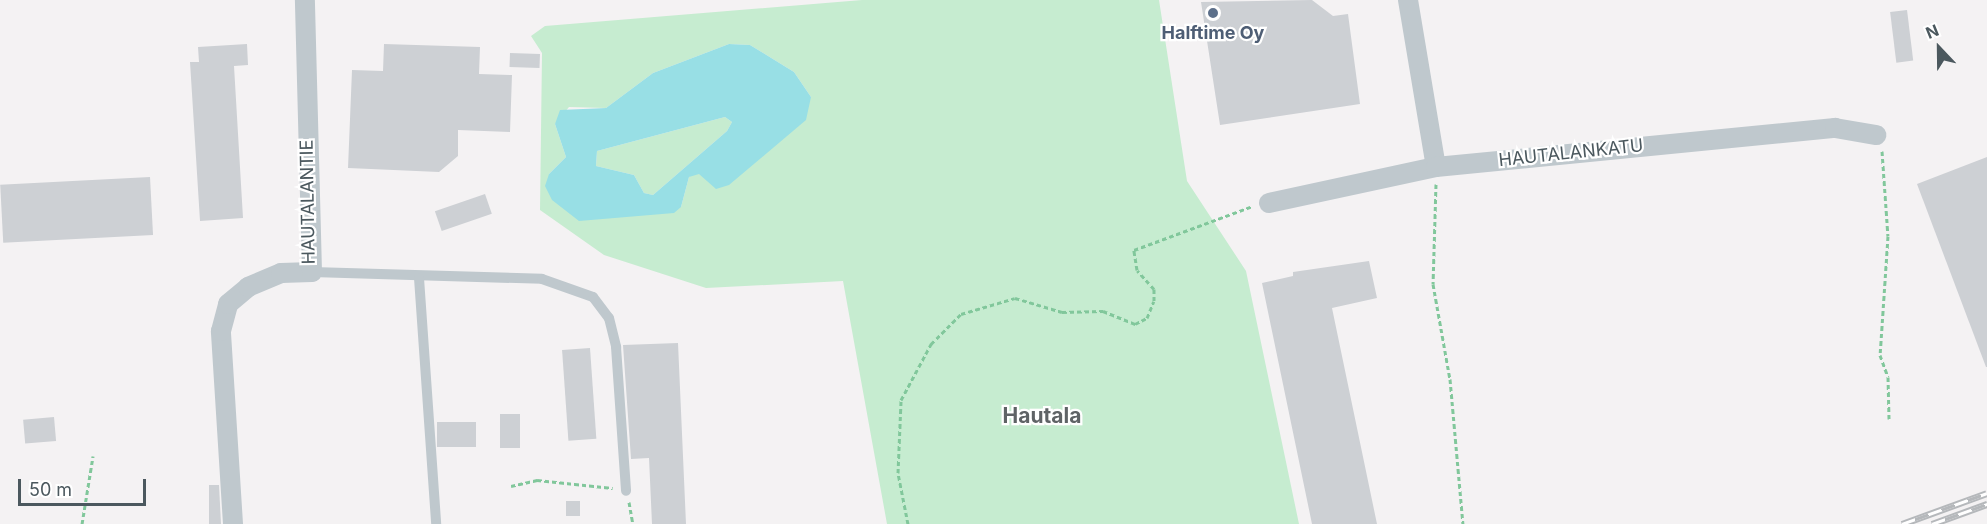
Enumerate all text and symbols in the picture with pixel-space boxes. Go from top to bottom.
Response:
marker: Halftime Oy [1206,6,1220,20]
north arrow [1909,18,1969,78]
text: N [1923,20,1942,43]
place label: Halftime Oy [1162,22,1264,44]
street label: HAUTALANKATU [1498,135,1644,171]
street label: HAUTALANTIE [296,139,320,265]
district label: Hautala [1003,403,1081,429]
scale bar [21,467,148,505]
text: 50 m [29,479,72,500]

